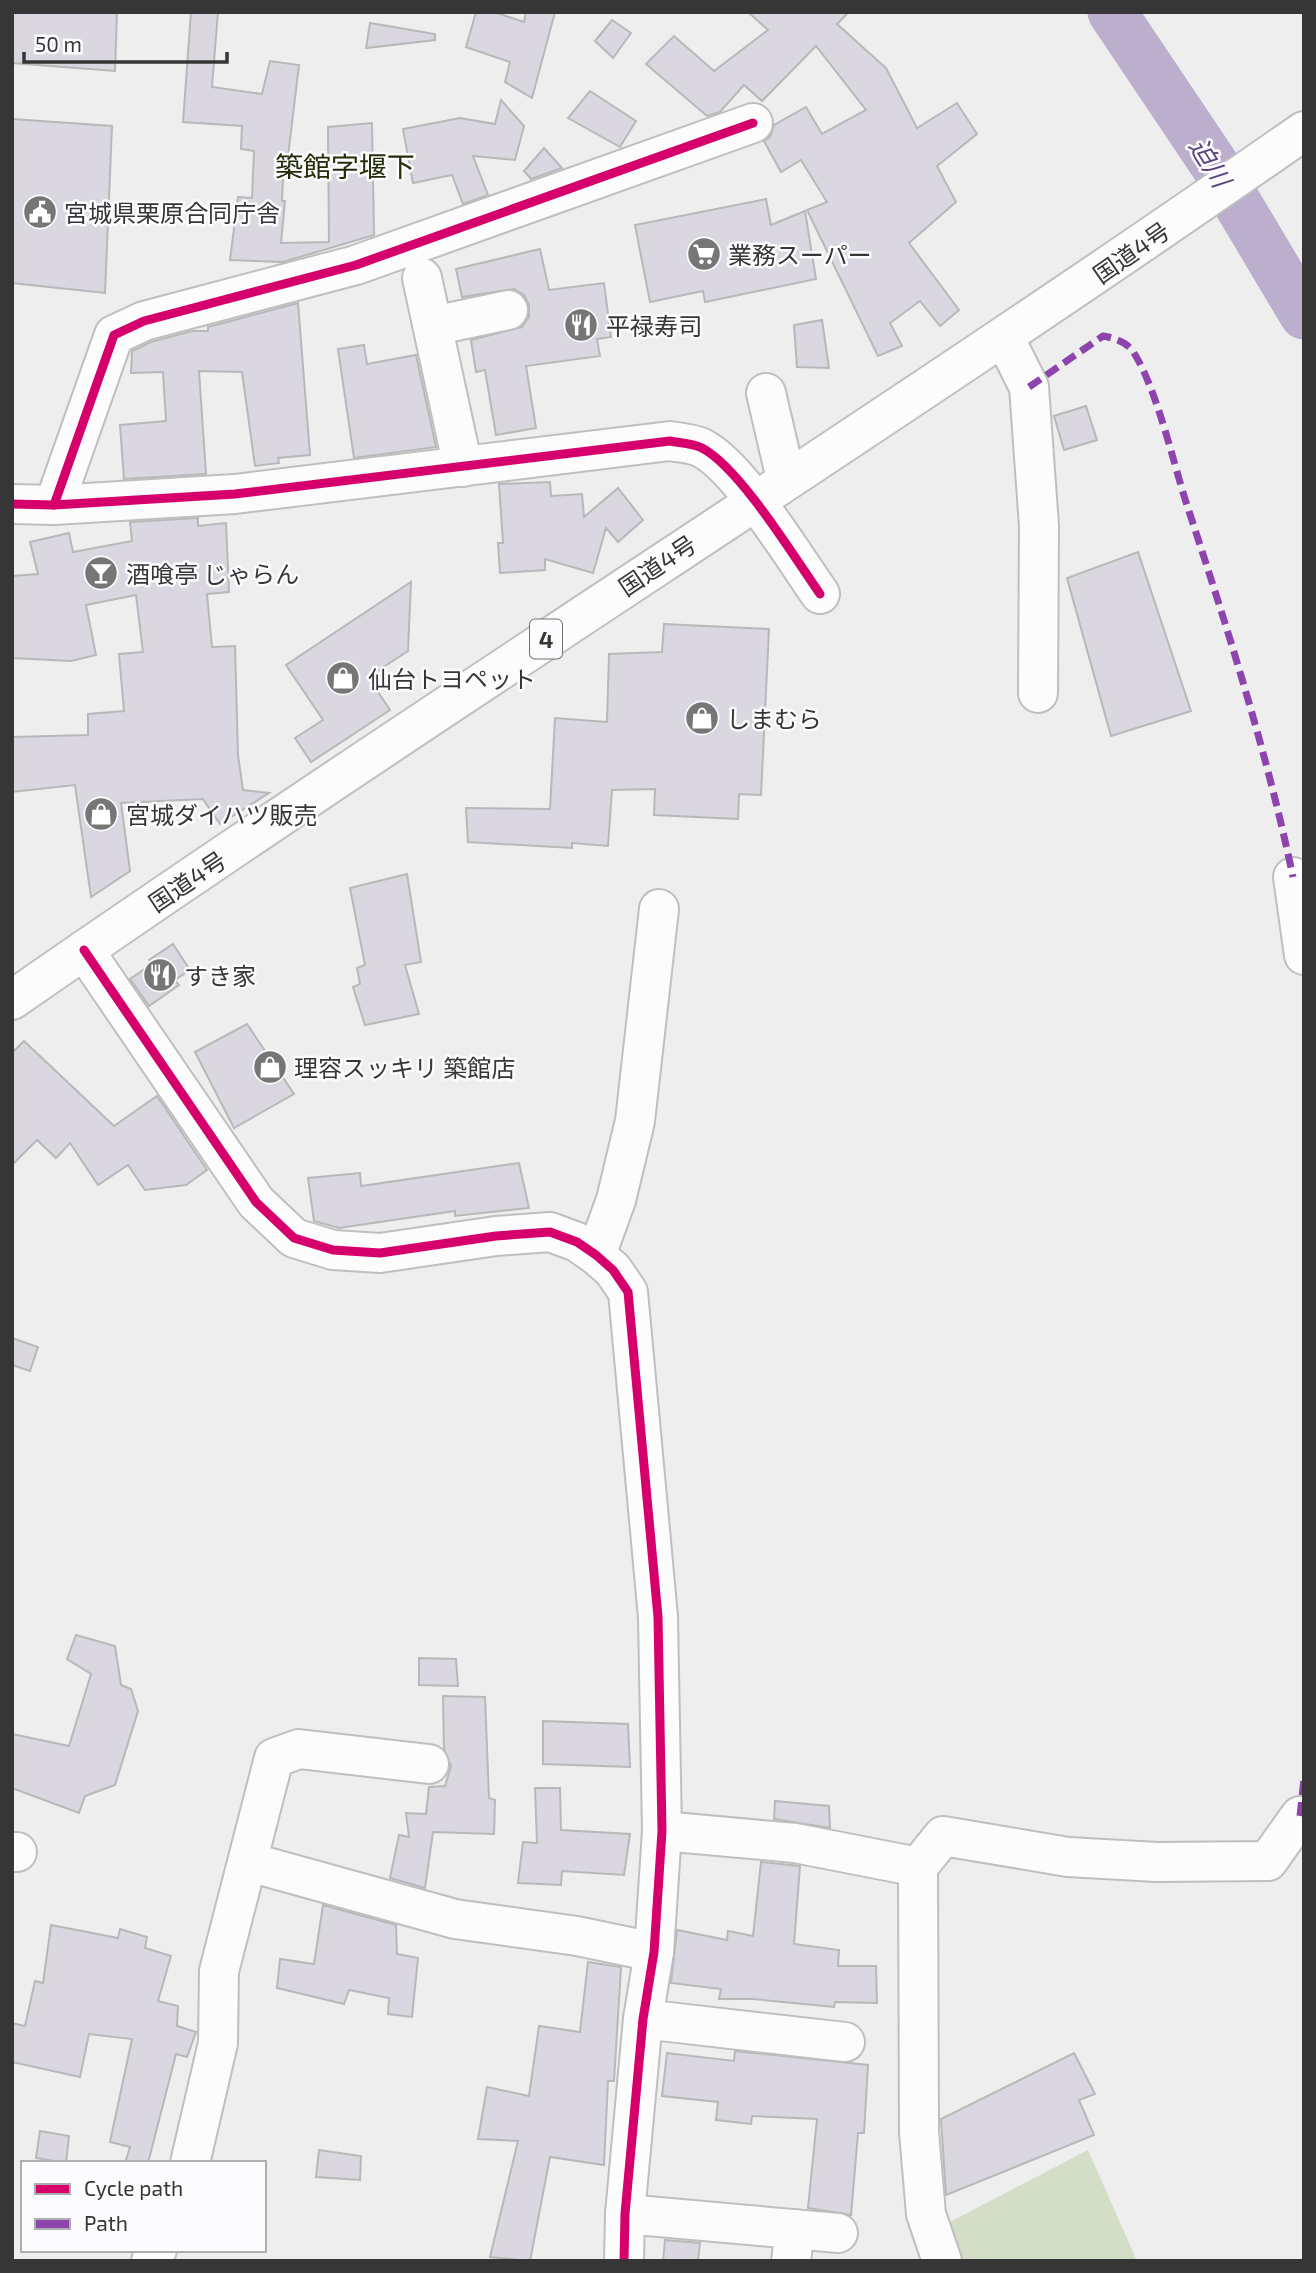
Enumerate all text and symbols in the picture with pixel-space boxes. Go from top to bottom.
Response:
scale bar [24,21,228,65]
text: 50 m [35,31,82,56]
water label: 迫川 [1184,132,1240,195]
district label: 築館字堰下 [275,149,415,183]
public building icon: 宮城県栗原合同庁舎 [21,193,59,231]
place label: 宮城県栗原合同庁舎 [64,198,280,227]
street label: 国道4号 [1087,215,1175,289]
supermarket icon: 業務スーパー [685,235,723,273]
place label: 業務スーパー [728,240,872,269]
restaurant icon: 平禄寿司 [562,306,600,344]
place label: 平禄寿司 [606,311,702,340]
street label: 国道4号 [613,529,701,601]
bar icon: 酒喰亭 じゃらん [82,554,120,592]
place label: 酒喰亭 じゃらん [126,559,299,588]
road number: 4 [530,620,562,659]
shop icon: 仙台トヨペット [324,659,362,697]
place label: 仙台トヨペット [368,664,536,693]
shop icon: しまむら [683,699,721,737]
place label: しまむら [726,704,822,733]
shop icon: 宮城ダイハツ販売 [82,795,120,833]
place label: 宮城ダイハツ販売 [126,800,318,829]
street label: 国道4号 [143,845,231,917]
restaurant icon: すき家 [141,956,179,994]
place label: すき家 [184,961,256,990]
shop icon: 理容スッキリ 築館店 [251,1048,289,1086]
place label: 理容スッキリ 築館店 [294,1053,515,1082]
legend [21,2161,266,2252]
text: Cycle path [84,2175,183,2200]
text: Path [84,2210,128,2235]

